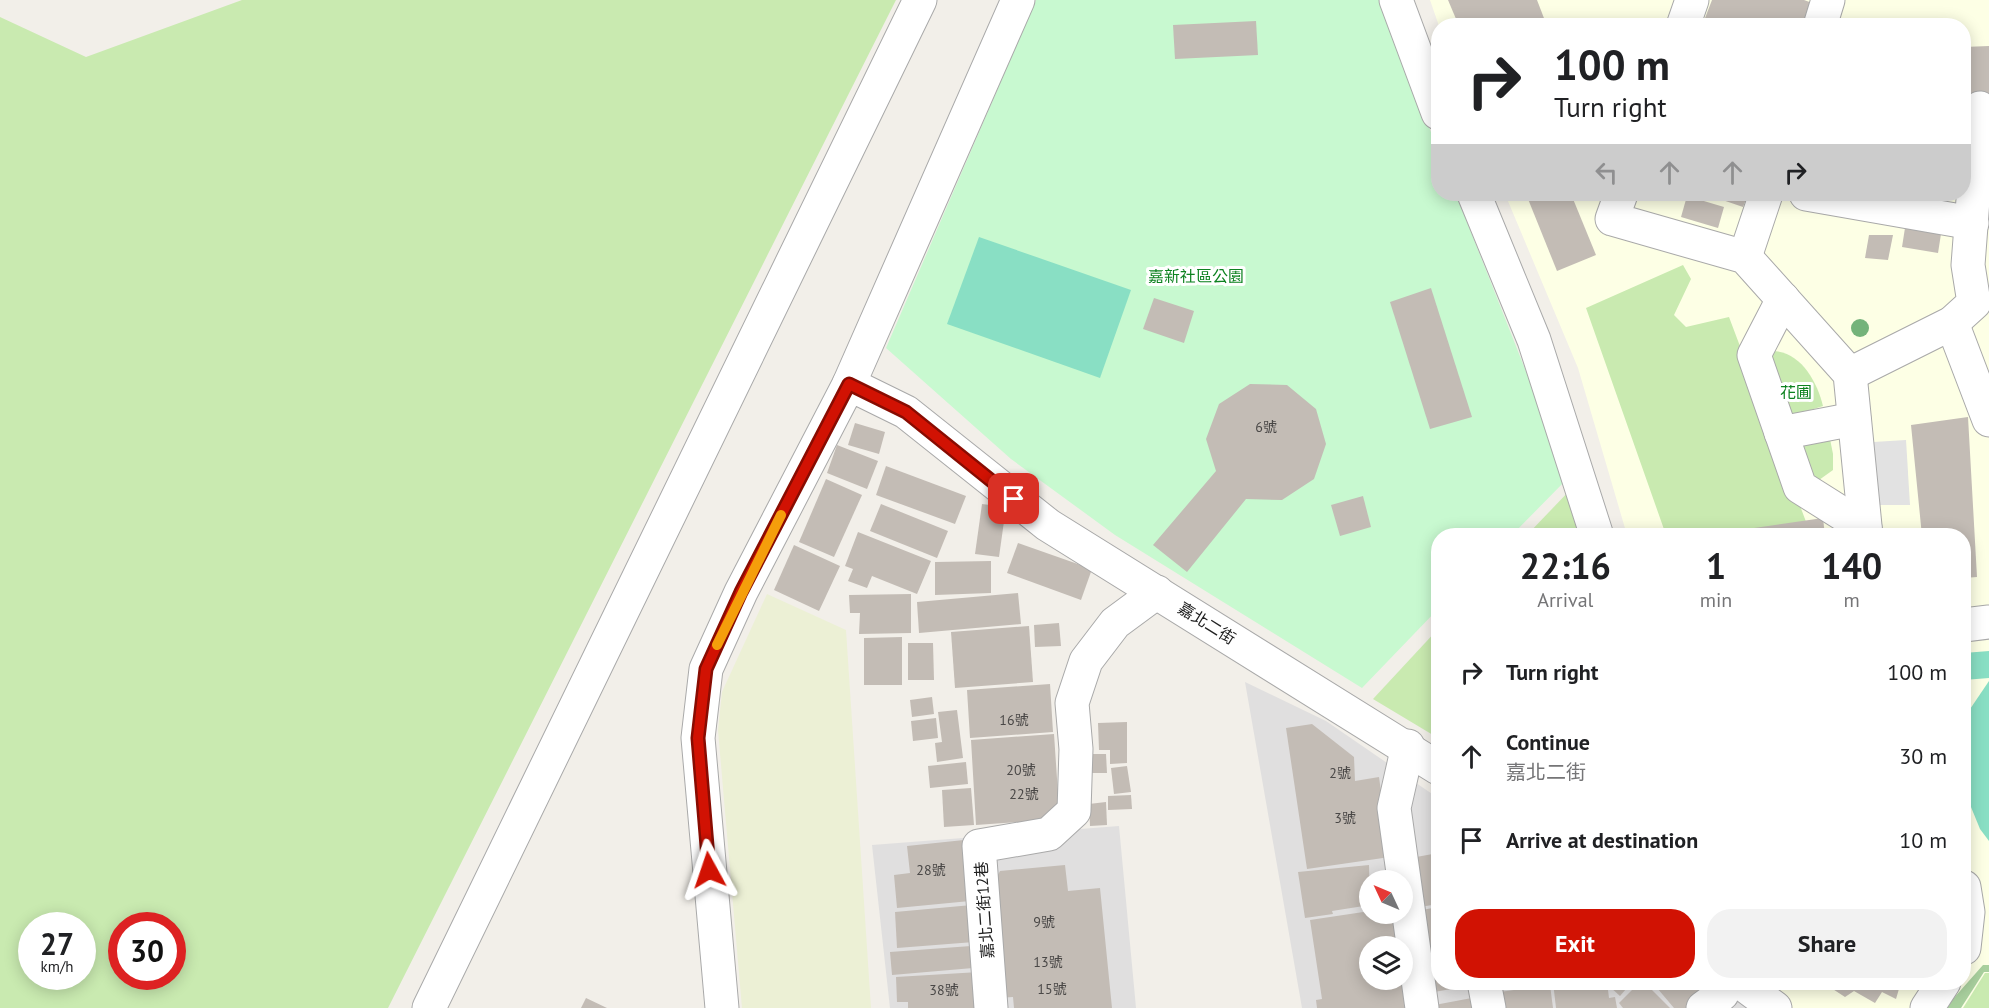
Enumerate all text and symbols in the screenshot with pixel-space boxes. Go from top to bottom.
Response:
text: 100 m [1554,37,1670,92]
icon: right [1455,42,1533,120]
text: Turn right [1554,90,1667,124]
icon: left [1590,156,1623,189]
icon: ahead [1653,156,1686,189]
icon: ahead [1716,156,1749,189]
icon: right [1779,156,1812,189]
park label: 嘉新社區公園 [1148,266,1244,286]
park label: 花圃 [1780,382,1812,402]
house number: 6號 [1255,418,1277,436]
pin [988,473,1039,524]
icon: arrive [997,482,1030,515]
text: 22:16 [1520,542,1611,589]
text: 1 [1706,542,1726,589]
text: 140 [1821,542,1882,589]
text: Arrival [1537,587,1593,613]
text: min [1700,587,1732,613]
text: m [1844,587,1860,613]
street label: 嘉北二街 [1175,598,1239,648]
icon: right [1455,656,1488,689]
text: Turn right [1506,658,1598,686]
text: 100 m [1887,658,1947,686]
house number: 16號 [999,711,1029,729]
text: Continue [1506,728,1590,756]
icon: ahead [1455,740,1488,773]
text: 30 m [1899,742,1947,770]
text: 嘉北二街 [1506,759,1586,785]
house number: 20號 [1006,761,1036,779]
house number: 2號 [1329,764,1351,782]
house number: 22號 [1009,785,1039,803]
house number: 3號 [1334,809,1356,827]
icon: arrive [1455,824,1488,857]
text: Arrive at destination [1506,826,1698,854]
text: 10 m [1899,826,1947,854]
position arrow [677,838,741,902]
house number: 28號 [916,861,946,879]
street label: 嘉北二街12巷 [971,861,997,959]
north arrow [1359,870,1413,924]
map controls [1359,870,1413,990]
button: Exit [1455,909,1695,978]
button: Share [1707,909,1947,978]
speed limit sign: 30 [108,912,186,990]
house number: 9號 [1033,913,1055,931]
text: 27 [40,924,74,963]
button: layers [1359,936,1413,990]
house number: 13號 [1033,953,1063,971]
text: km/h [41,957,73,976]
house number: 15號 [1037,980,1067,998]
house number: 38號 [929,981,959,999]

